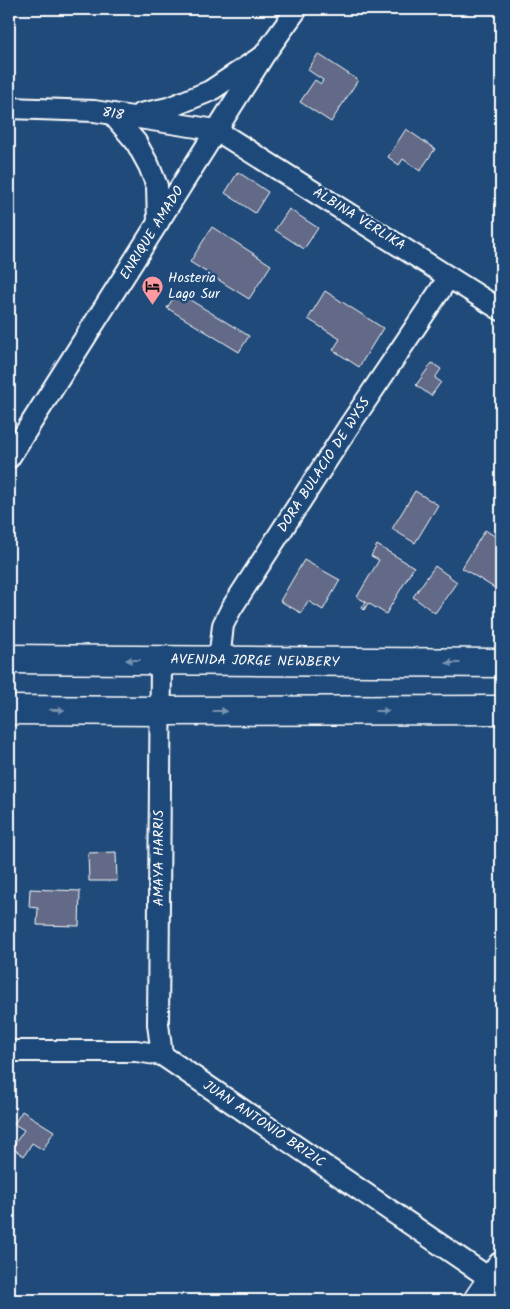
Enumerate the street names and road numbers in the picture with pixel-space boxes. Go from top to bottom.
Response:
street label: 818 [101,101,126,127]
street label: ENRIQUE AMADO [114,181,190,284]
street label: ALBINA VERLIKA [308,182,410,256]
street label: DORA BULACIO DE WYSS [272,393,376,537]
street label: AVENIDA JORGE NEWBERY [170,649,340,673]
street label: AMAYA HARRIS [148,809,170,906]
street label: JUAN ANTONIO BRIZIC [198,1075,330,1173]

